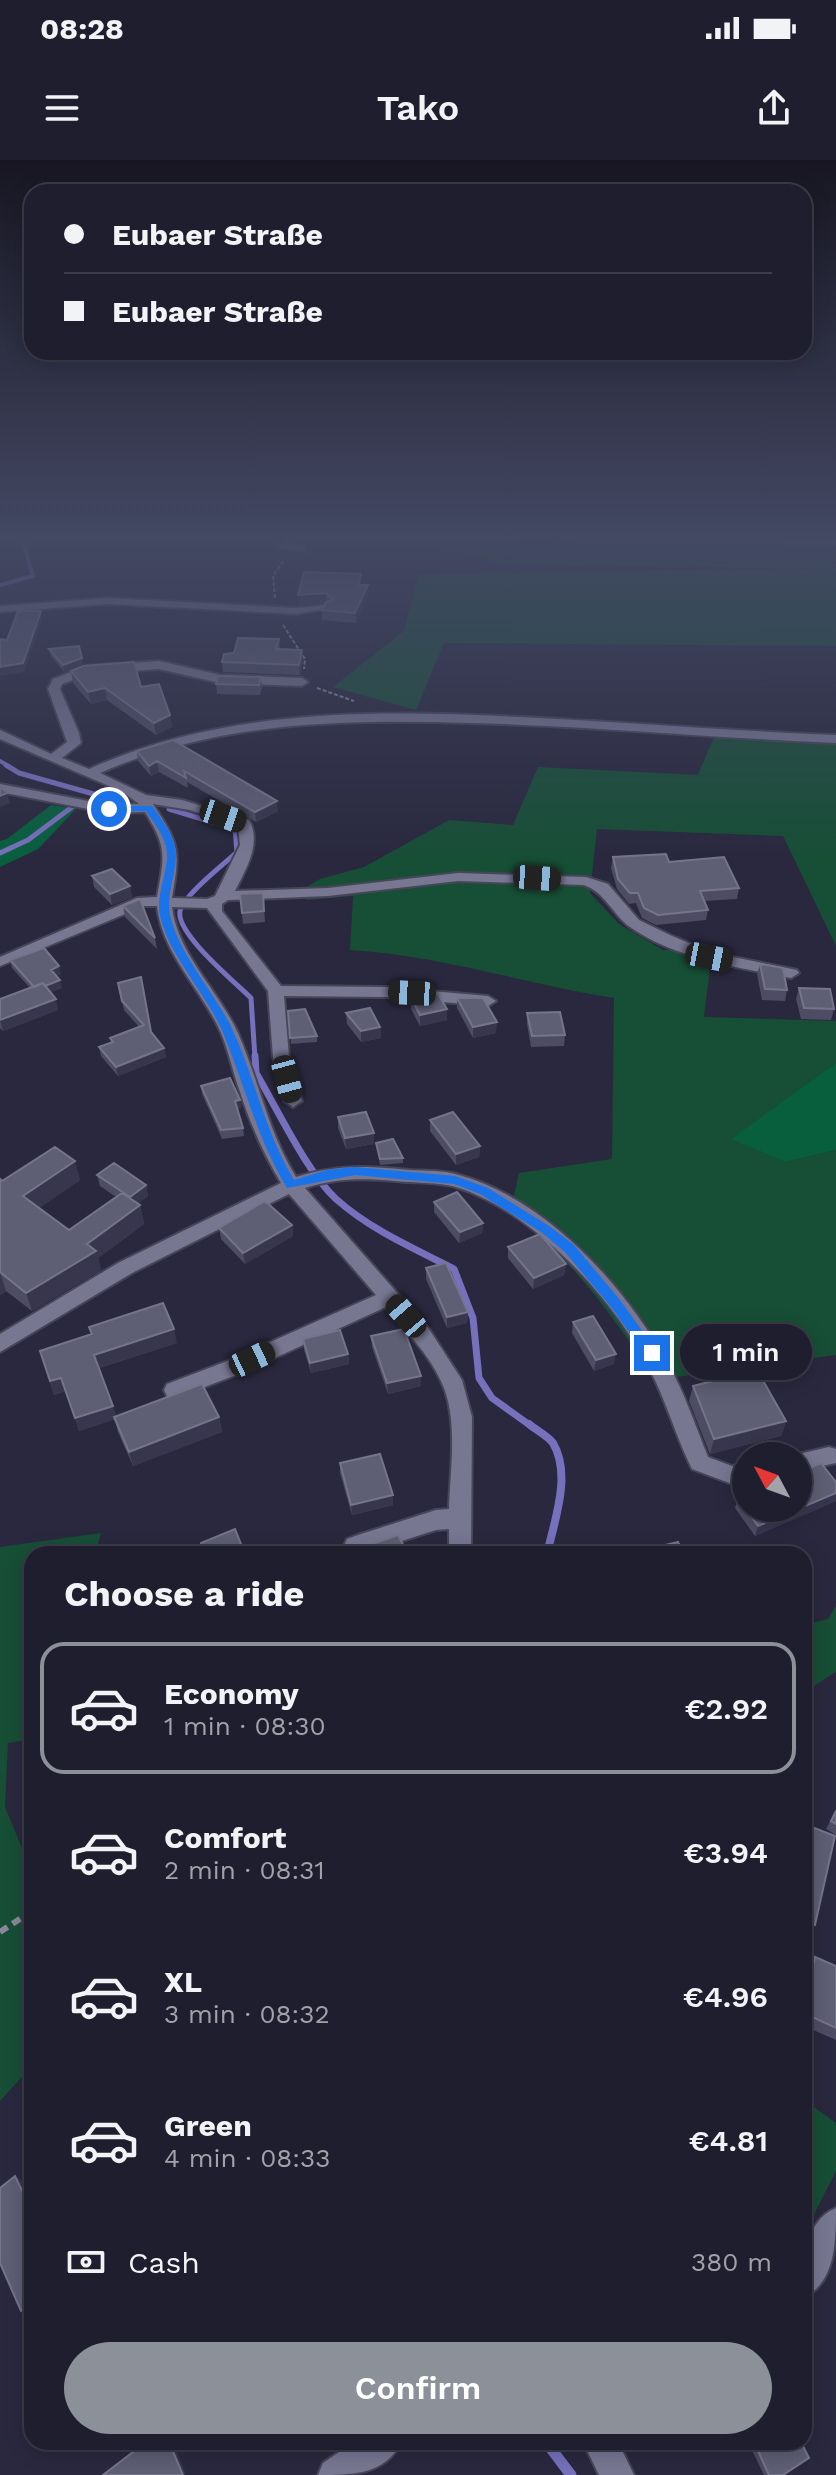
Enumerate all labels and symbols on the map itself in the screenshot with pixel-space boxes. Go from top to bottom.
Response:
route start [91,791,127,827]
car [196,797,250,835]
car [512,864,562,892]
car [683,941,735,973]
car [387,980,437,1006]
car [269,1053,305,1105]
car [381,1290,431,1342]
callout: 1 min [680,1325,812,1381]
route end [634,1335,670,1371]
car [225,1338,279,1380]
north arrow [732,1442,812,1522]

